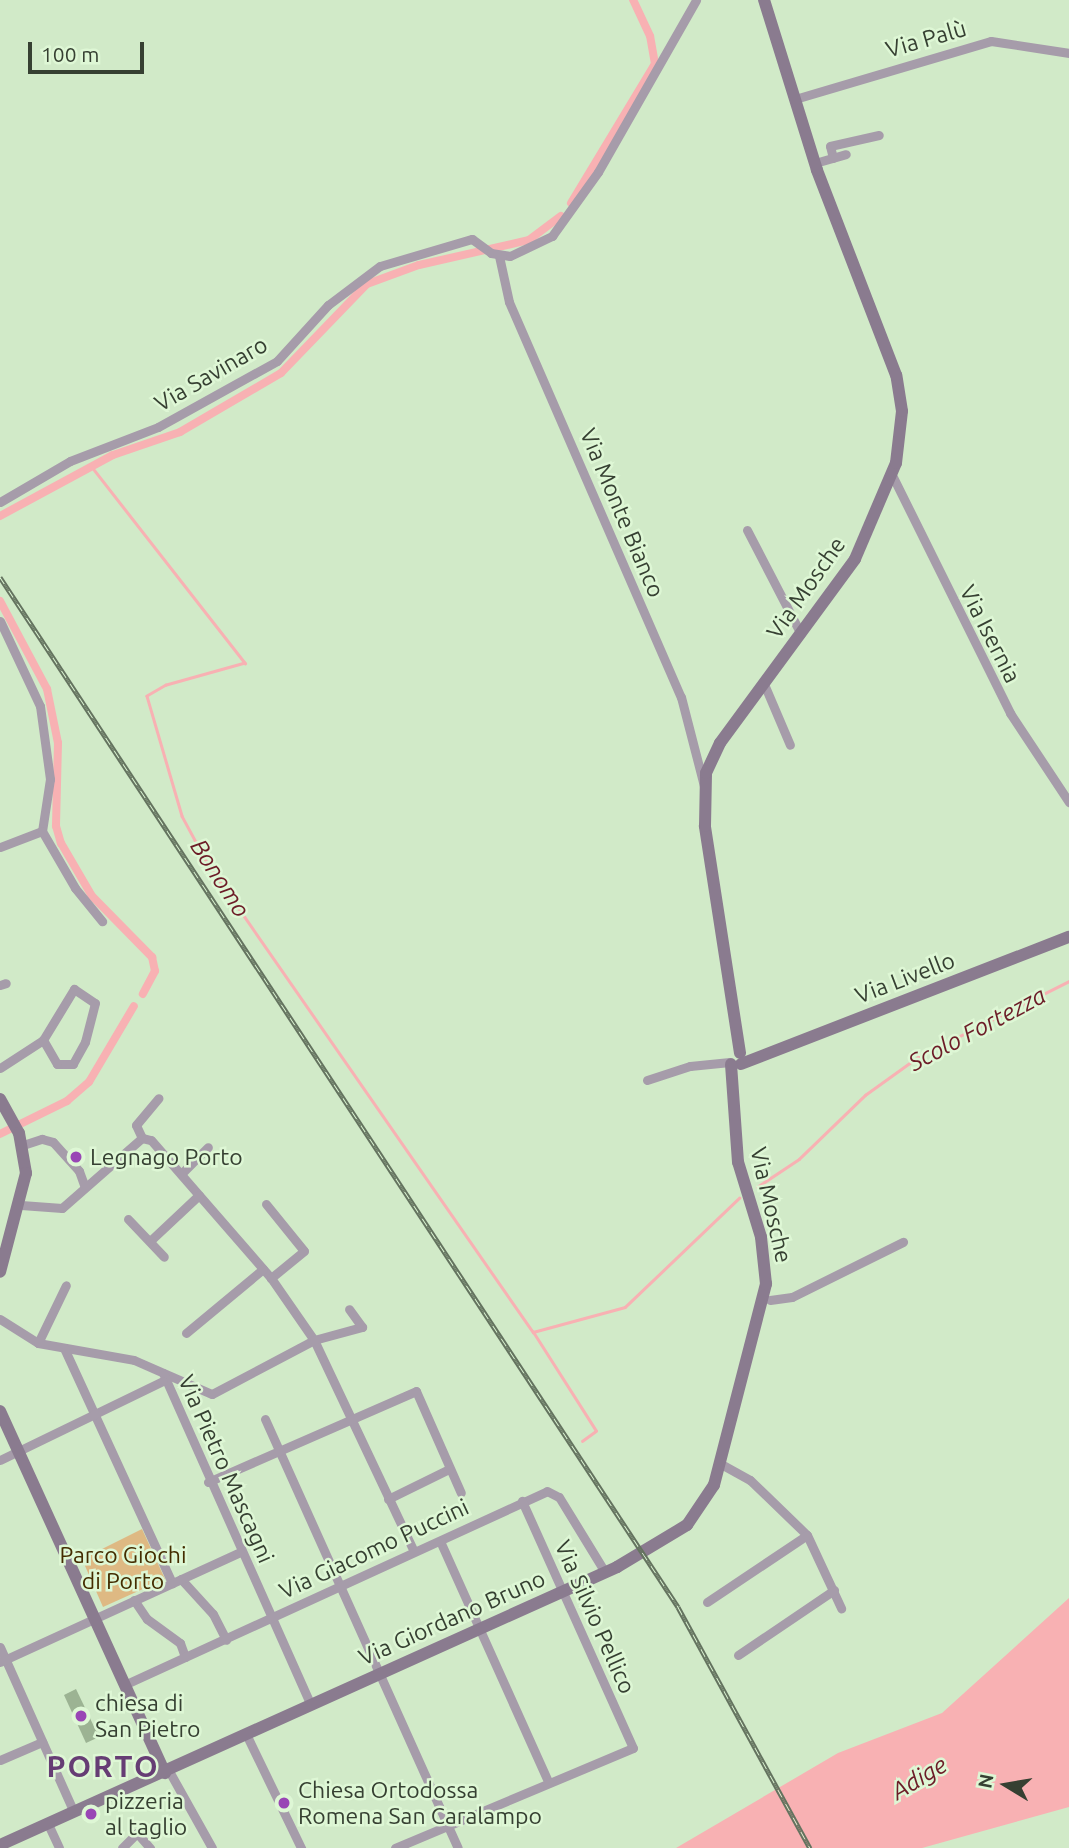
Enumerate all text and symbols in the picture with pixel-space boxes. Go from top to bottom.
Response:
street label: Via Palù [883,14,969,64]
scale bar [32,28,147,72]
text: 100 m [41,42,99,66]
street label: Via Savinaro [150,331,272,417]
street label: Via Monte Bianco [574,424,670,602]
street label: Via Mosche [761,532,851,644]
street label: Via Isernia [954,581,1026,687]
water label: Bonomo [184,834,256,922]
street label: Via Livello [851,946,959,1010]
water label: Scolo Fortezza [903,981,1051,1077]
place label: Legnago Porto [90,1143,243,1171]
street label: Via Mosche [744,1144,798,1266]
marker: Legnago Porto [68,1149,84,1165]
street label: Via Pietro Mascagni [172,1371,280,1567]
street label: Via Giacomo Puccini [275,1493,473,1605]
street label: Via Silvio Pellico [549,1536,641,1698]
park label: Parco Giochi di Porto [59,1541,187,1595]
street label: Via Giordano Bruno [354,1564,550,1672]
place label: chiesa di San Pietro [95,1689,201,1743]
marker: chiesa di San Pietro [73,1708,89,1724]
district label: PORTO [47,1748,159,1784]
water label: Adige [886,1750,952,1806]
north arrow [971,1750,1041,1820]
text: N [973,1772,998,1790]
place label: Chiesa Ortodossa Romena San Caralampo [298,1776,542,1830]
place label: pizzeria al taglio [105,1787,187,1841]
marker: Chiesa Ortodossa Romena San Caralampo [276,1795,292,1811]
marker: pizzeria al taglio [83,1806,99,1822]

